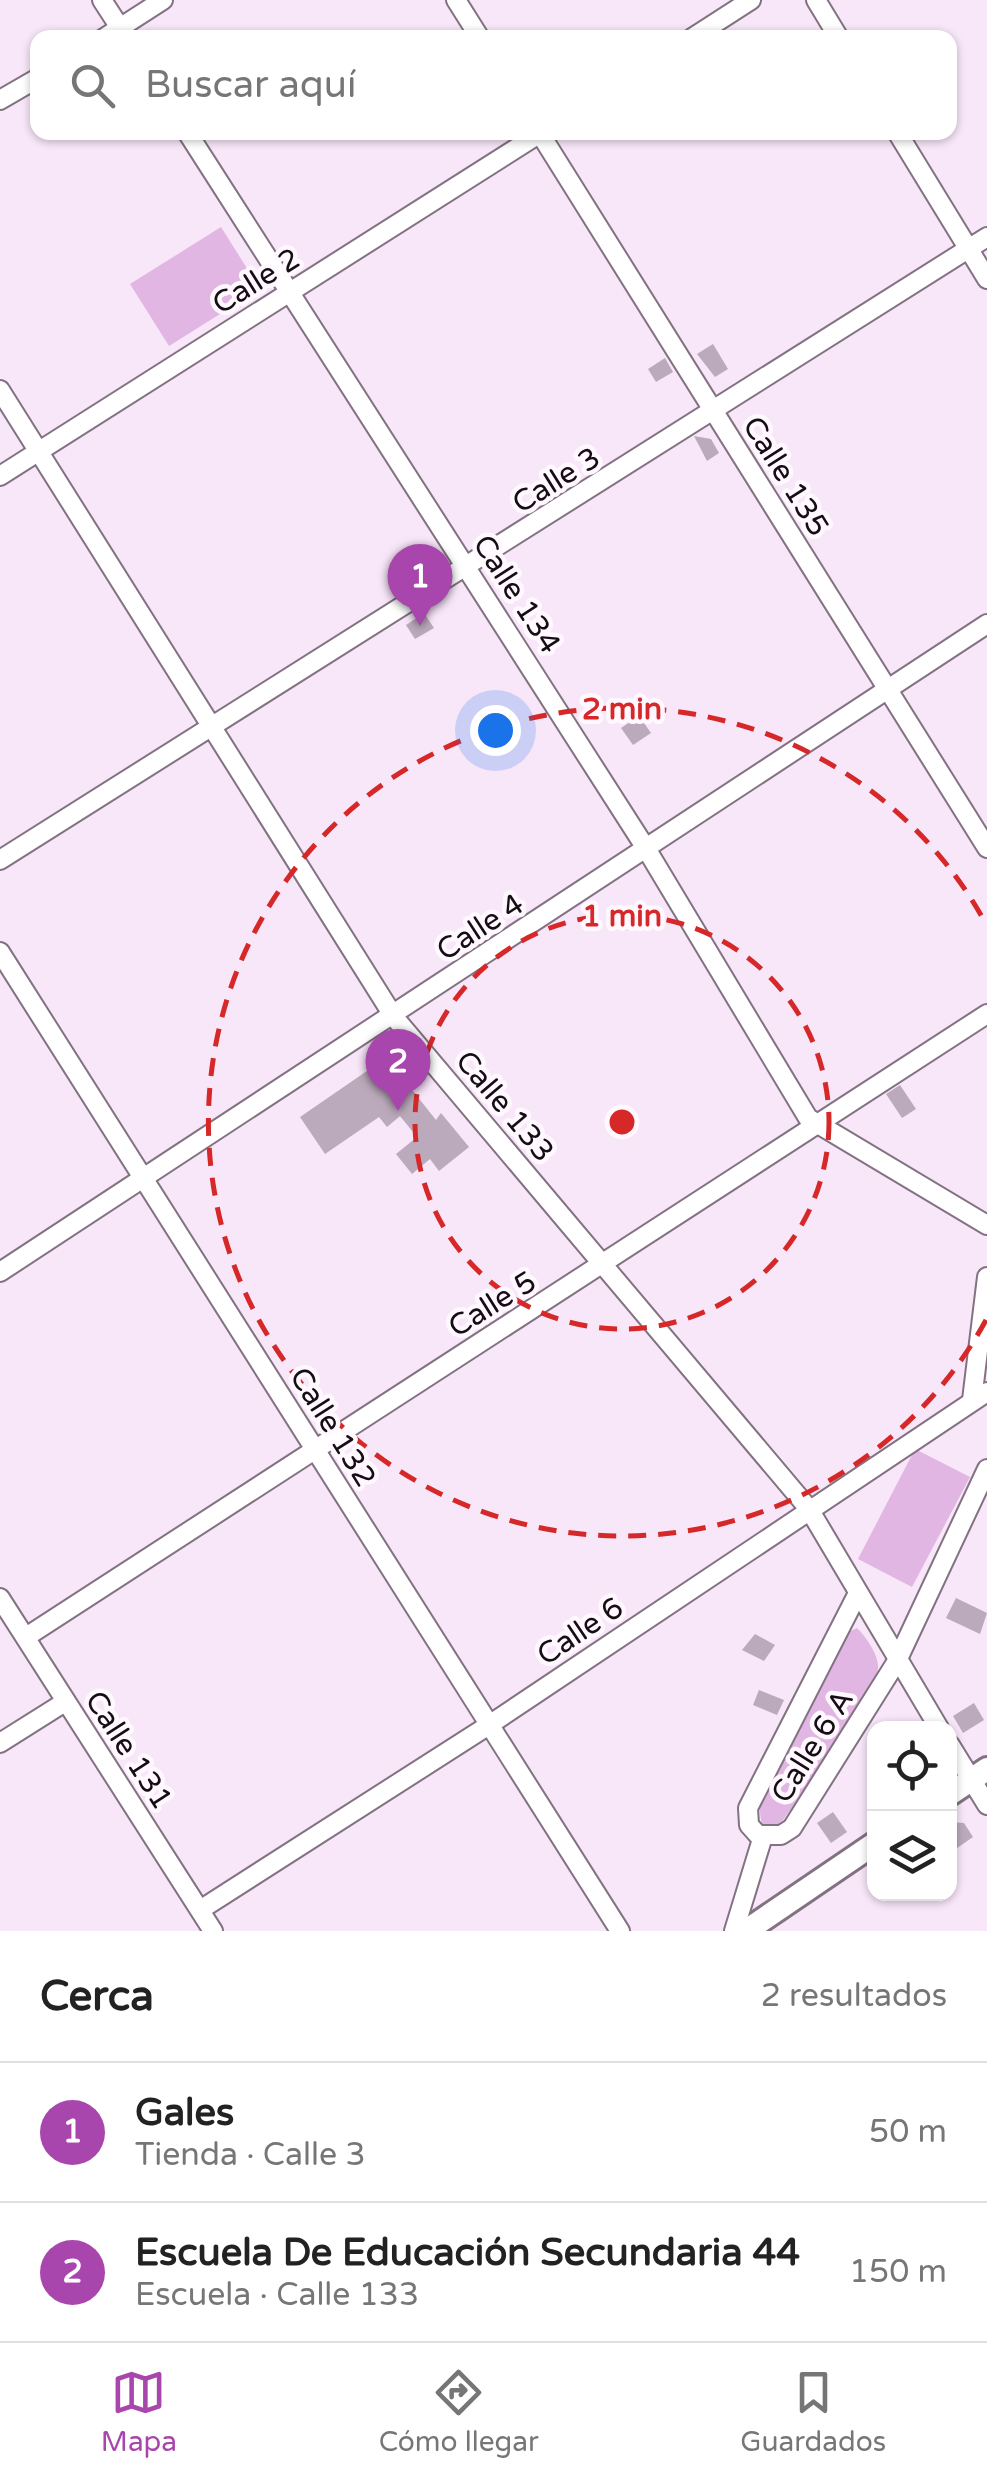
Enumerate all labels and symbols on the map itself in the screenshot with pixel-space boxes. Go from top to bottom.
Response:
street label: Calle 2 [206,240,307,323]
street label: Calle 135 [734,410,837,543]
street label: Calle 3 [506,439,607,522]
street label: Calle 134 [465,528,569,661]
pin: 1 [388,544,452,626]
text: 2 min [582,691,662,728]
your location [470,705,521,756]
street label: Calle 4 [430,886,531,969]
text: 1 min [582,898,662,935]
pin: 2 [366,1028,430,1111]
street label: Calle 133 [447,1043,562,1170]
centre of rings [604,1104,640,1140]
street label: Calle 5 [442,1263,543,1346]
street label: Calle 132 [281,1361,384,1494]
street label: Calle 6 [530,1589,631,1674]
street label: Calle 6 A [763,1683,862,1810]
street label: Calle 131 [77,1684,181,1817]

